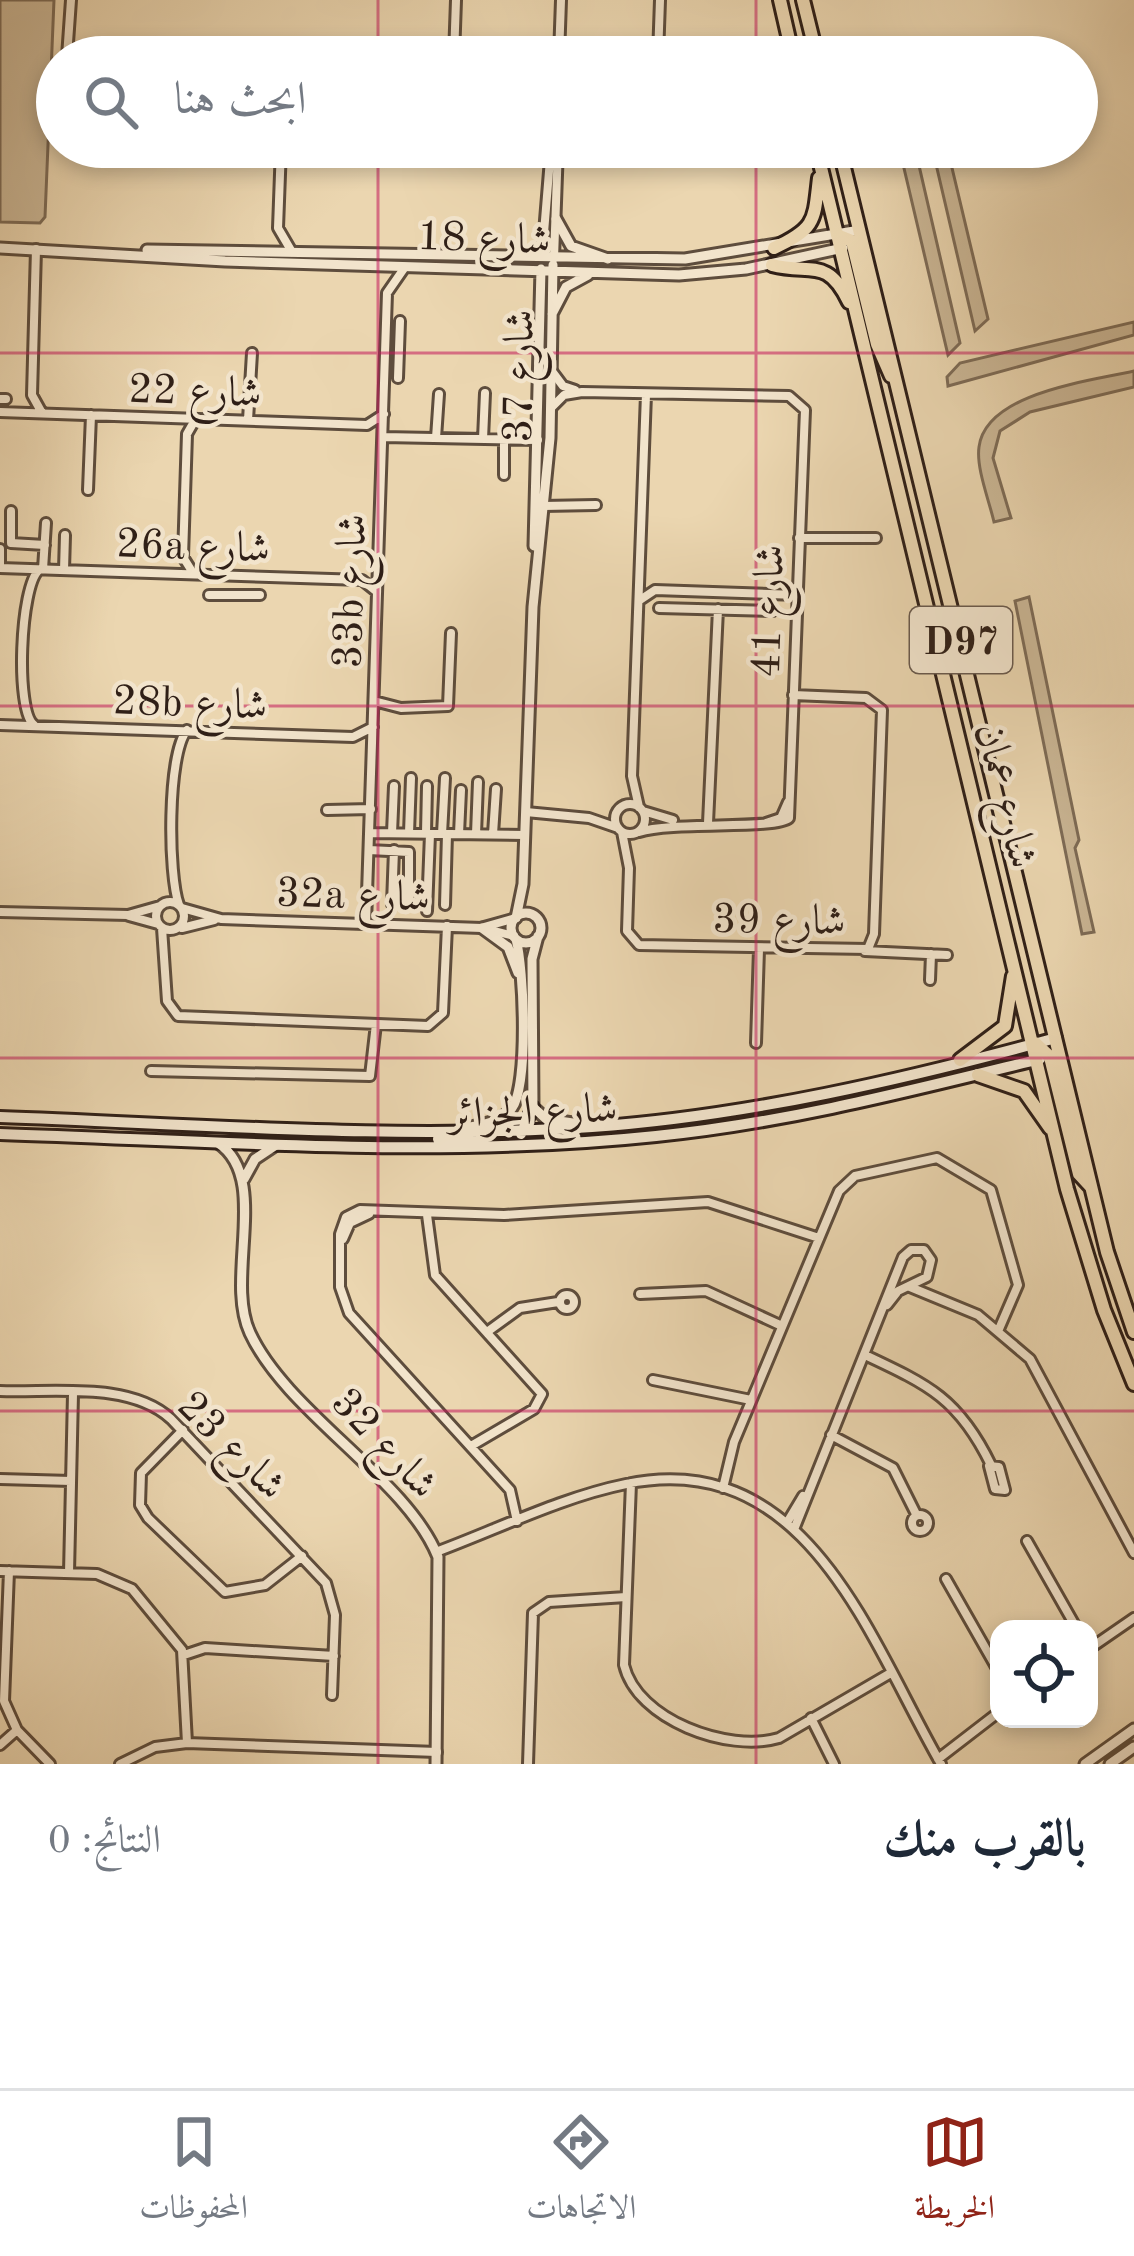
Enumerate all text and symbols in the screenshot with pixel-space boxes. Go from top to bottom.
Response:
search box [36,36,1098,168]
icon: search [78,69,144,135]
text: ابحث هنا [174,79,307,124]
street label: شارع 18 [416,217,551,274]
street label: شارع 37 [499,309,554,443]
street label: شارع 22 [127,370,262,427]
street label: 33b شارع [328,513,387,670]
street label: 26a شارع [115,524,271,583]
street label: شارع 41 [747,544,804,679]
road number: D97 [910,607,1012,673]
street label: 28b شارع [111,681,268,740]
street label: شارع عمان [955,719,1042,875]
street label: 32a شارع [275,873,431,932]
street label: شارع 39 [712,900,846,955]
street label: شارع الجزائر [444,1089,618,1148]
street label: شارع 32 [314,1382,444,1515]
street label: شارع 23 [160,1385,292,1517]
map controls [990,1620,1098,1728]
button: locate [990,1620,1098,1728]
text: بالقرب منك [883,1816,1086,1867]
text: النتائج: 0 [48,1822,161,1861]
tab: المحفوظات [139,2109,248,2239]
tab: الاتجاهات [526,2109,636,2239]
tab: الخريطة [915,2109,995,2239]

